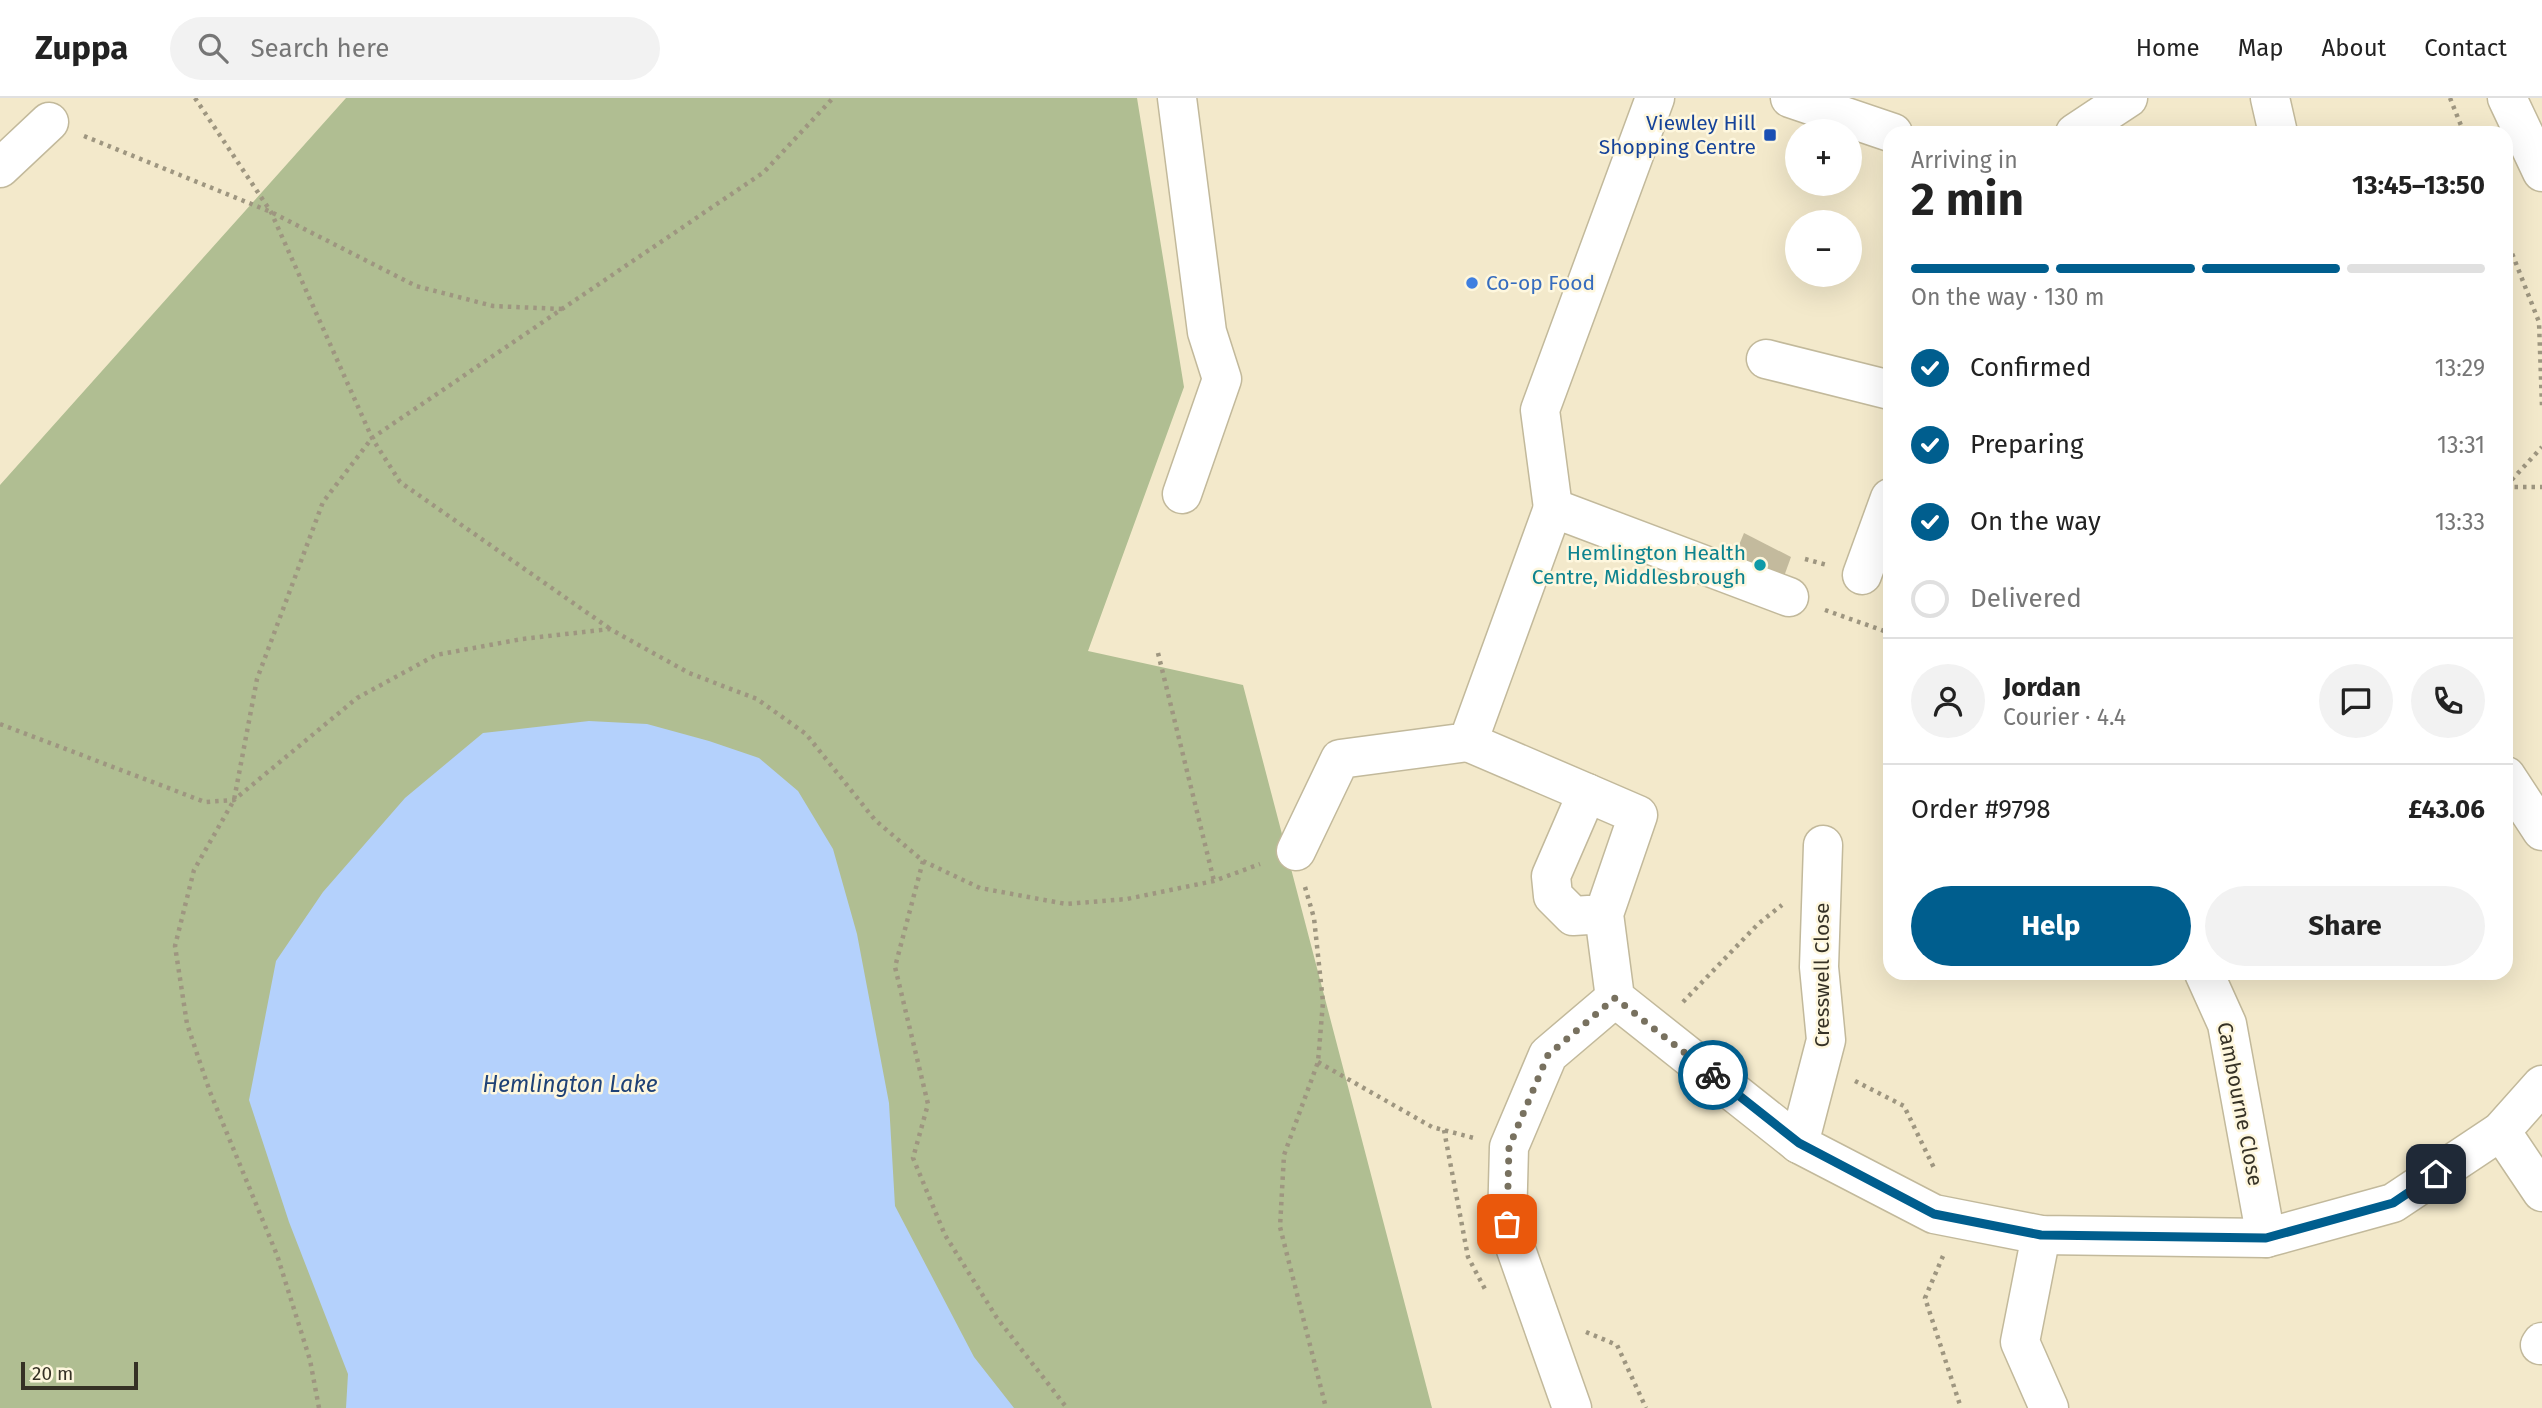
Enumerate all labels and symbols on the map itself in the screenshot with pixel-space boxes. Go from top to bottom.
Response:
place label: Viewley Hill Shopping Centre [1599,110,1756,160]
marker: Viewley Hill Shopping Centre [1762,127,1778,143]
place label: Co-op Food [1486,270,1595,296]
marker: Co-op Food [1464,275,1480,291]
place label: Hemlington Health Centre, Middlesbrough [1532,540,1746,590]
marker: Hemlington Health Centre, Middlesbrough [1752,557,1768,573]
street label: Cresswell Close [1809,902,1835,1048]
street label: Cambourne Close [2211,1020,2269,1188]
courier [1678,1040,1748,1110]
water label: Hemlington Lake [482,1070,658,1098]
pin [2406,1144,2466,1204]
pin [1477,1194,1537,1254]
scale bar [21,1359,138,1391]

